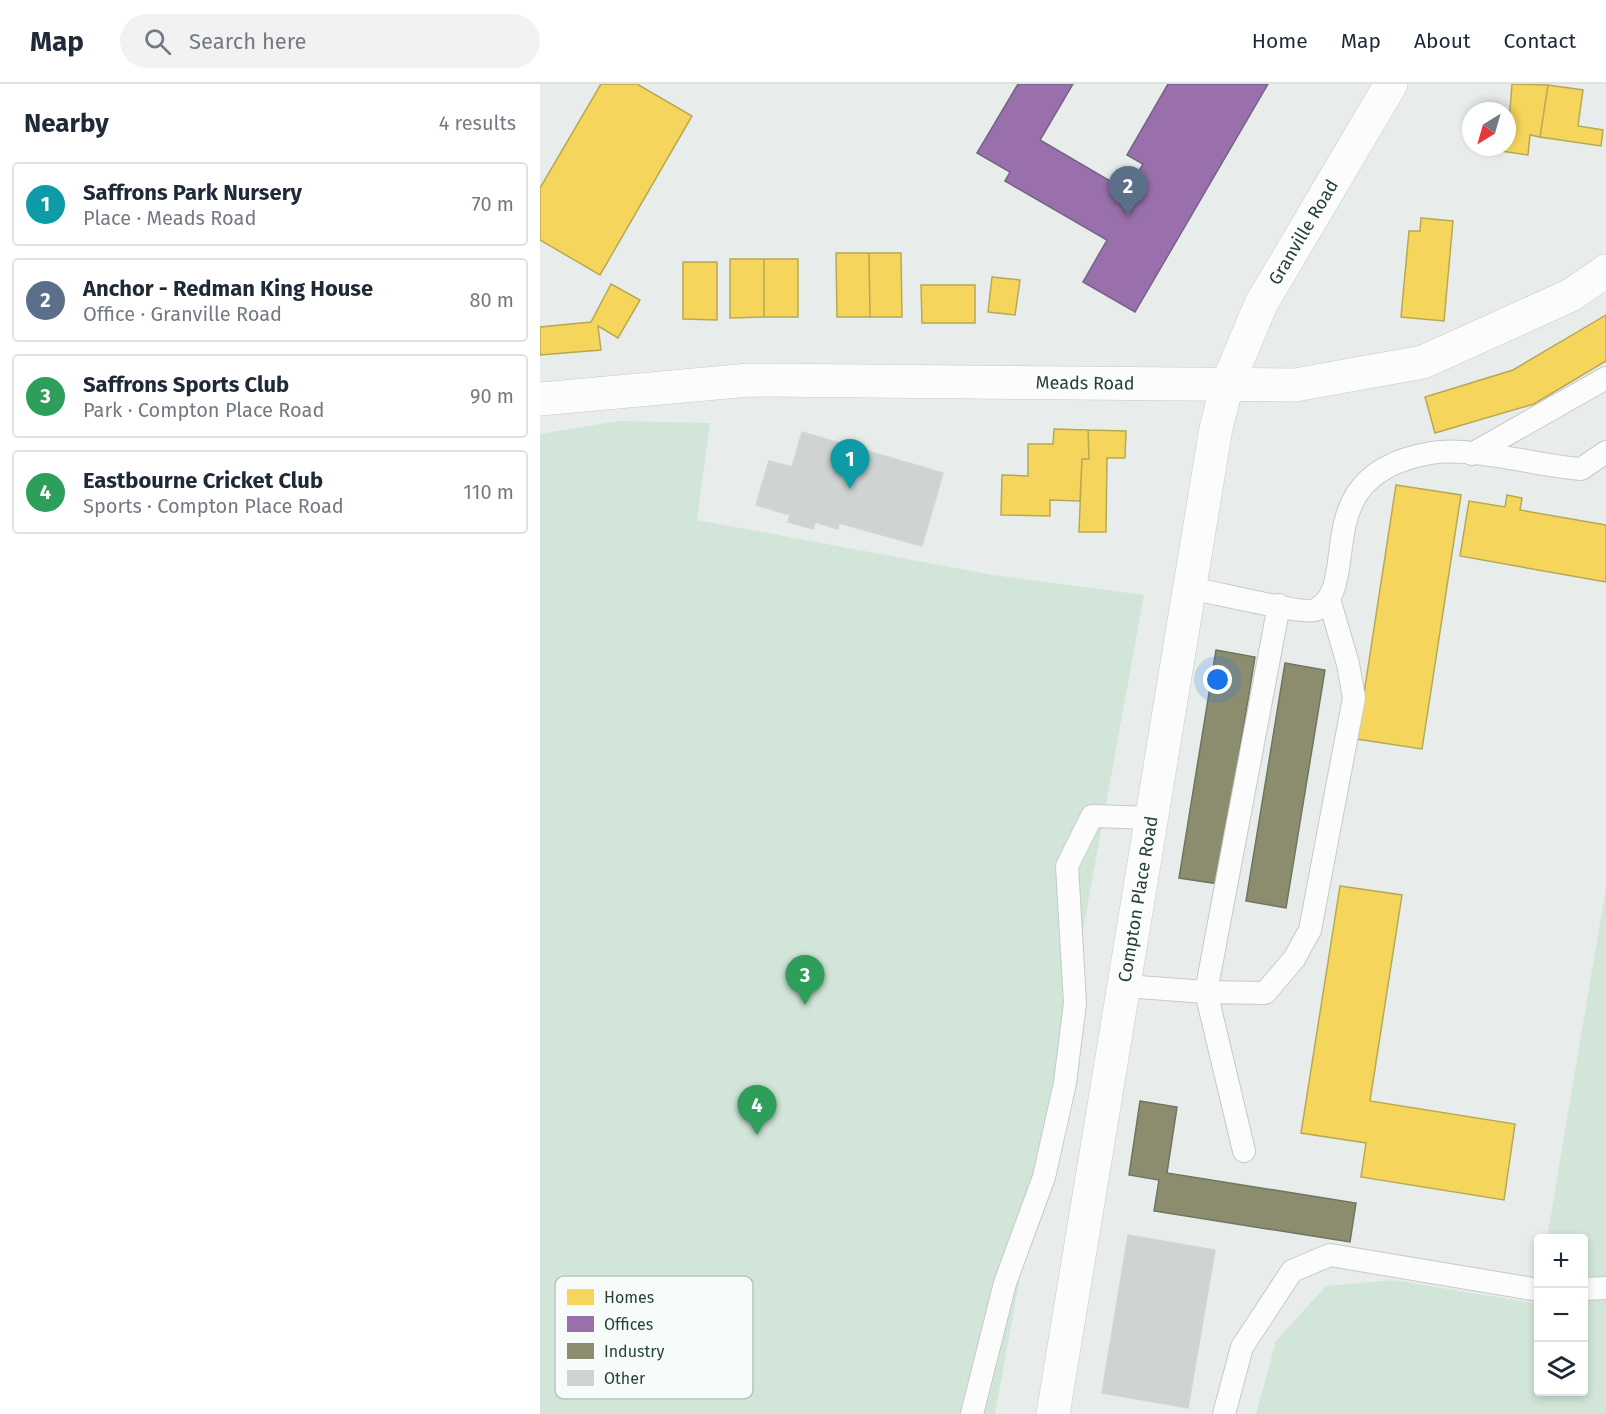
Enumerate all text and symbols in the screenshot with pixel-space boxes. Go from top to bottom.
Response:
search box [120,14,540,68]
text: Map [30,25,84,58]
icon: search [141,25,174,58]
text: Search here [189,28,307,55]
text: Home [1252,28,1308,54]
text: Map [1341,28,1381,54]
text: About [1414,28,1471,54]
text: Contact [1504,28,1576,54]
north arrow [1462,102,1516,156]
text: Nearby [24,108,109,139]
text: 4 results [439,111,516,135]
pin: 2 [1108,166,1148,216]
street label: Granville Road [1264,176,1343,289]
text: Saffrons Park Nursery [83,179,302,206]
text: 1 [41,192,50,216]
text: 70 m [472,192,514,216]
text: Place · Meads Road [83,206,256,230]
text: Anchor - Redman King House [83,275,373,302]
text: 2 [40,288,51,312]
text: 80 m [469,288,514,312]
text: Office · Granville Road [83,302,282,326]
text: Saffrons Sports Club [83,371,289,398]
street label: Meads Road [1036,372,1135,395]
text: 3 [40,384,51,408]
text: 90 m [470,384,514,408]
text: Park · Compton Place Road [83,398,324,422]
pin: 1 [830,440,870,489]
text: Eastbourne Cricket Club [83,467,323,494]
text: 4 [40,480,51,504]
text: 110 m [463,480,514,504]
text: Sports · Compton Place Road [83,494,344,518]
your location [1203,665,1232,694]
street label: Compton Place Road [1114,814,1163,984]
pin: 3 [786,956,824,1005]
pin: 4 [738,1086,776,1135]
map controls [1534,1234,1588,1396]
button: + [1534,1234,1588,1288]
legend [555,1276,753,1399]
text: Homes [604,1288,654,1307]
button: − [1534,1288,1588,1342]
text: Offices [604,1315,653,1334]
text: Industry [604,1342,664,1361]
button: layers [1534,1342,1588,1396]
text: Other [604,1369,646,1388]

